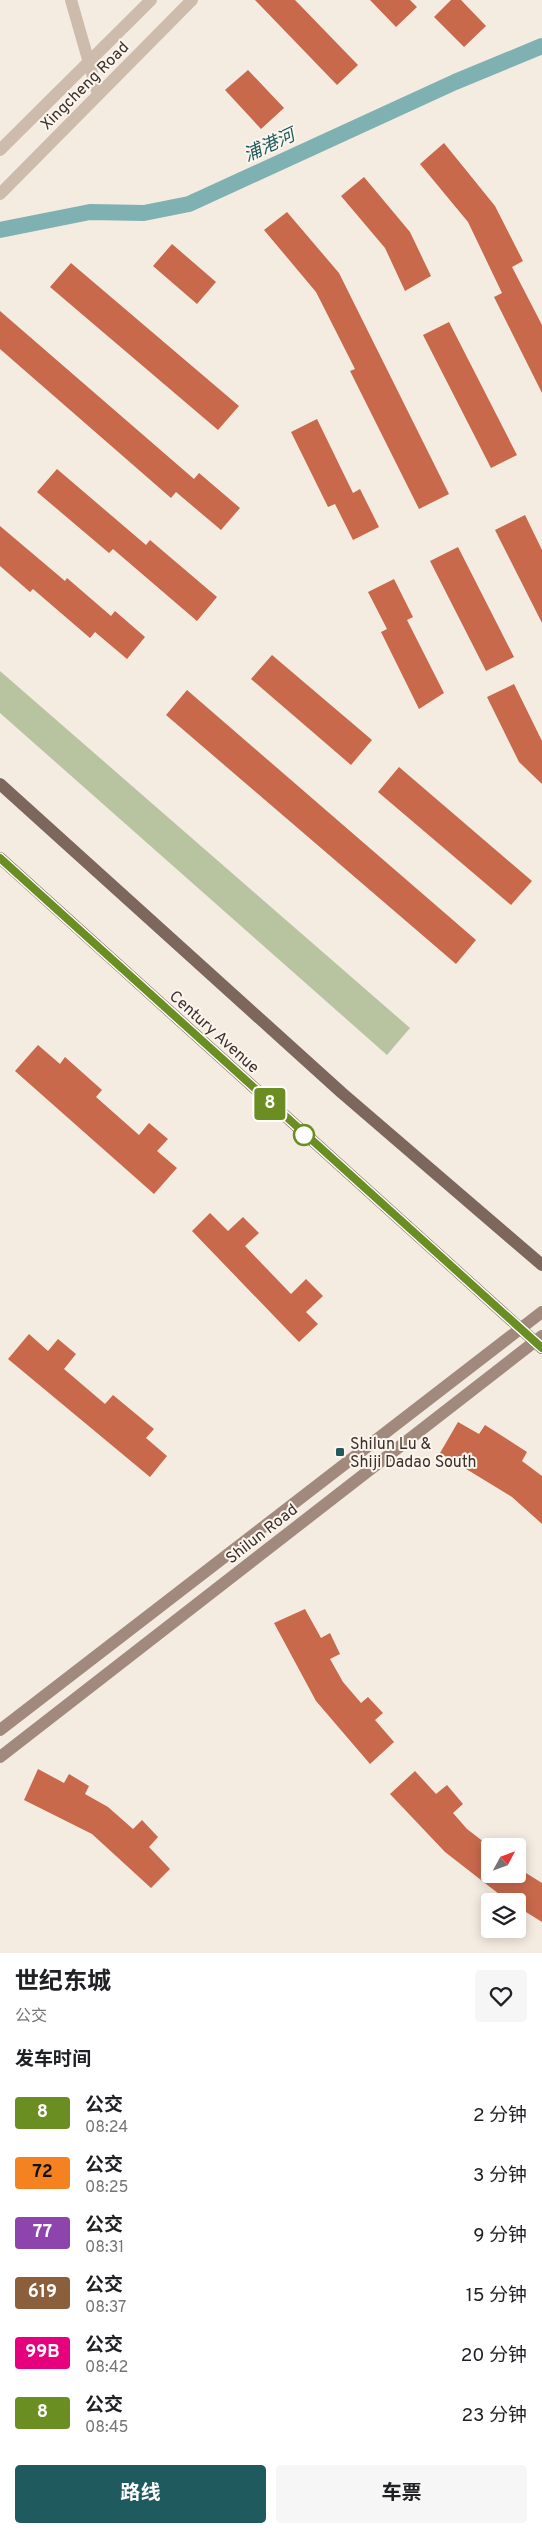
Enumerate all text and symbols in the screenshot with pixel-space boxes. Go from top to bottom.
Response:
street label: Xingcheng Road [37,38,134,135]
water label: 浦港河 [240,123,302,168]
street label: Century Avenue [165,987,263,1078]
line badge: 8 [254,1088,286,1120]
text: 8 [264,1092,276,1115]
unlabelled marker [293,1124,315,1146]
place label: Shilun Lu & Shiji Dadao South [350,1435,477,1473]
marker: Shilun Lu & Shiji Dadao South [334,1446,346,1458]
street label: Shilun Road [222,1500,302,1569]
north arrow [481,1838,526,1882]
map controls [481,1838,526,1938]
button: layers [481,1893,526,1938]
text: 世纪东城 [15,1968,111,1998]
button: heart [475,1970,527,2022]
text: 公交 [15,2007,47,2027]
text: 发车时间 [15,2048,91,2072]
text: 公交 [85,2094,123,2118]
text: 8 [37,2101,48,2124]
text: 2 分钟 [473,2104,527,2128]
text: 08:24 [85,2118,128,2138]
text: 公交 [85,2154,123,2178]
text: 72 [32,2161,53,2184]
text: 3 分钟 [473,2164,527,2188]
text: 08:25 [85,2178,128,2198]
text: 公交 [85,2214,123,2238]
text: 77 [33,2221,52,2244]
text: 9 分钟 [473,2224,527,2248]
text: 08:31 [85,2238,124,2258]
text: 公交 [85,2274,123,2298]
text: 619 [28,2281,57,2304]
text: 15 分钟 [466,2284,527,2308]
text: 08:37 [85,2298,126,2318]
text: 公交 [85,2334,123,2358]
text: 99B [25,2341,60,2364]
text: 20 分钟 [461,2344,527,2368]
text: 08:42 [85,2358,128,2378]
text: 公交 [85,2394,123,2418]
text: 8 [37,2401,48,2424]
text: 23 分钟 [461,2404,527,2428]
text: 08:45 [85,2418,129,2438]
button: 路线 [15,2465,266,2523]
button: 车票 [276,2465,527,2523]

